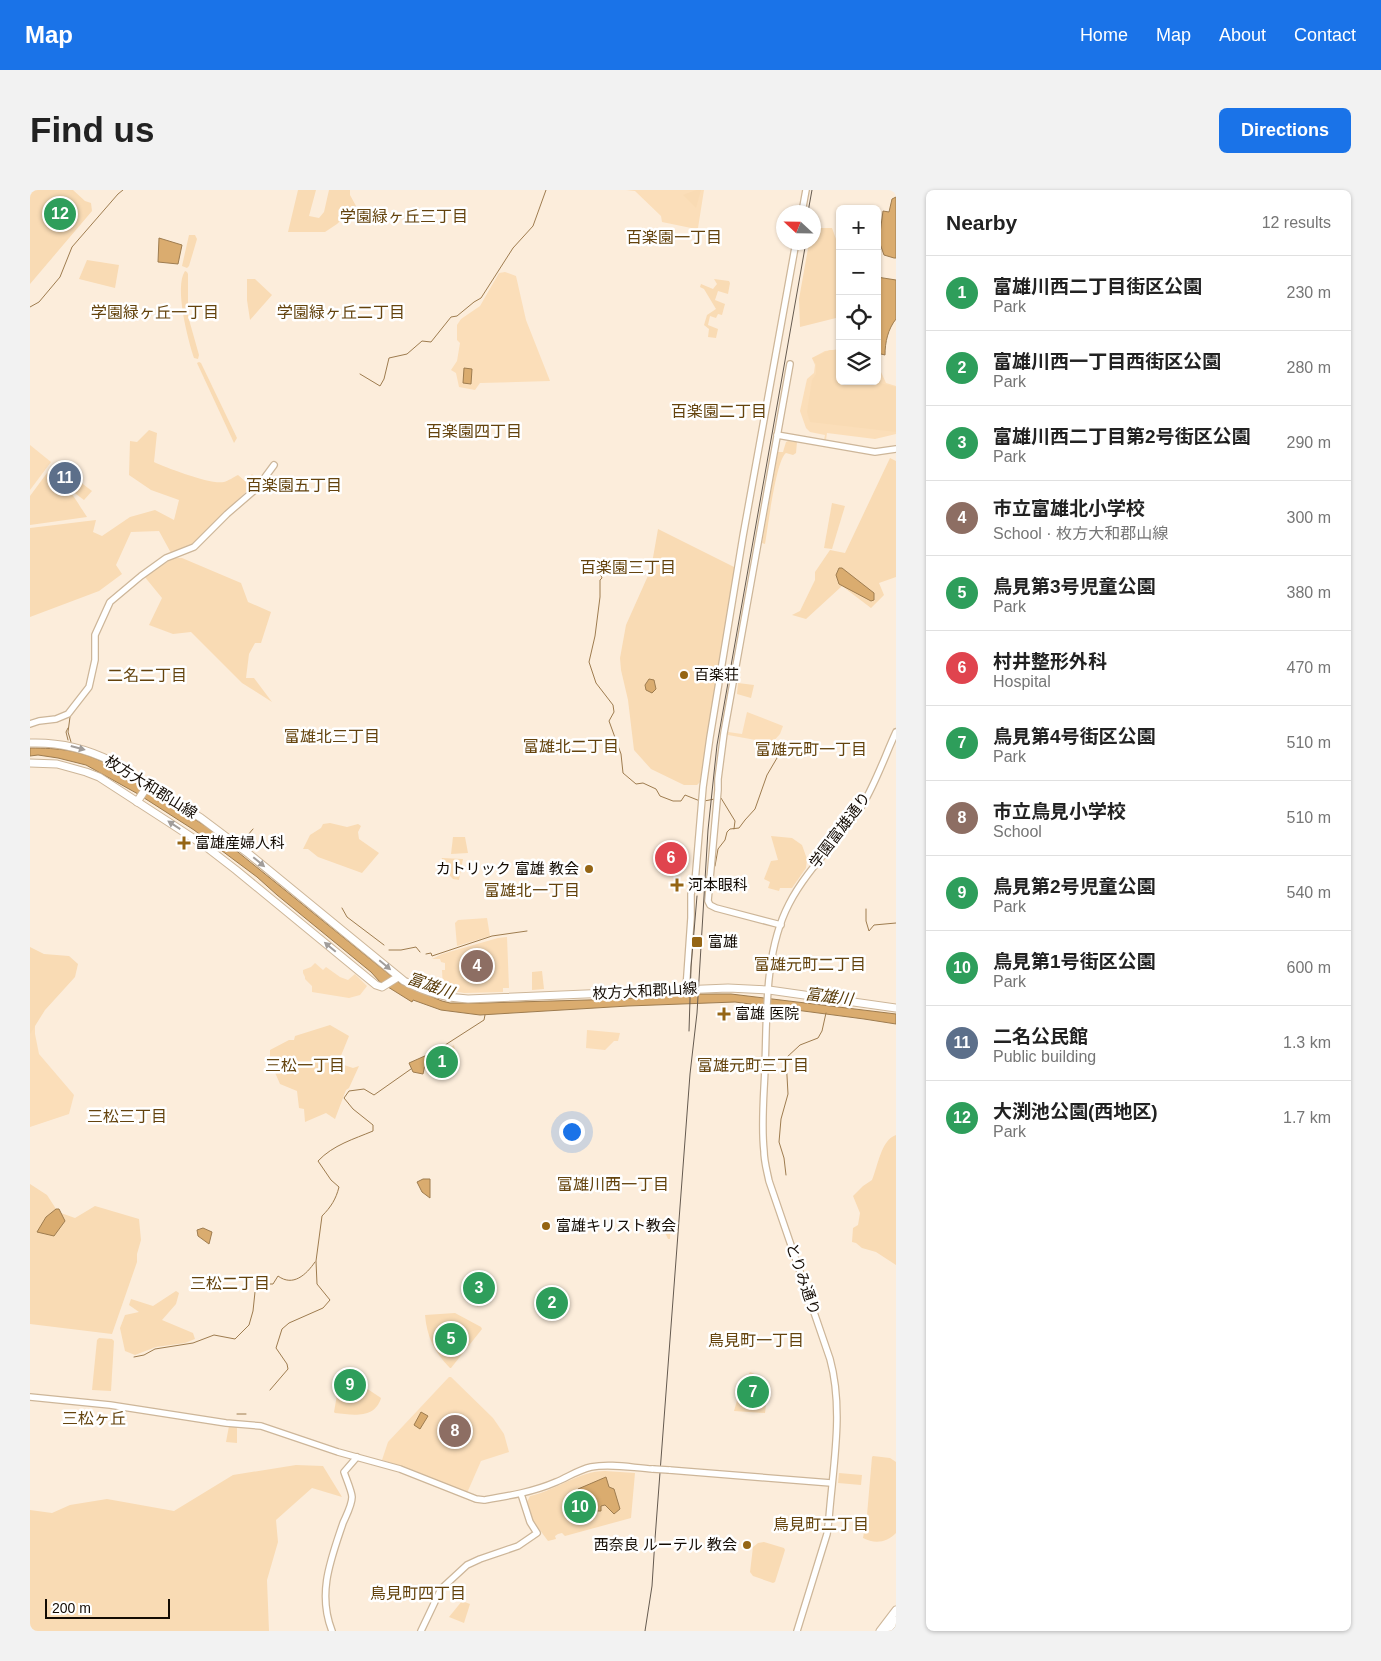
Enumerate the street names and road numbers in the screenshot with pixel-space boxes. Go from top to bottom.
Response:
street label: 枚方大和郡山線 [102,752,200,822]
street label: 学園富雄通り [806,789,873,871]
street label: 枚方大和郡山線 [592,979,698,1002]
street label: とりみ通り [783,1241,824,1317]

